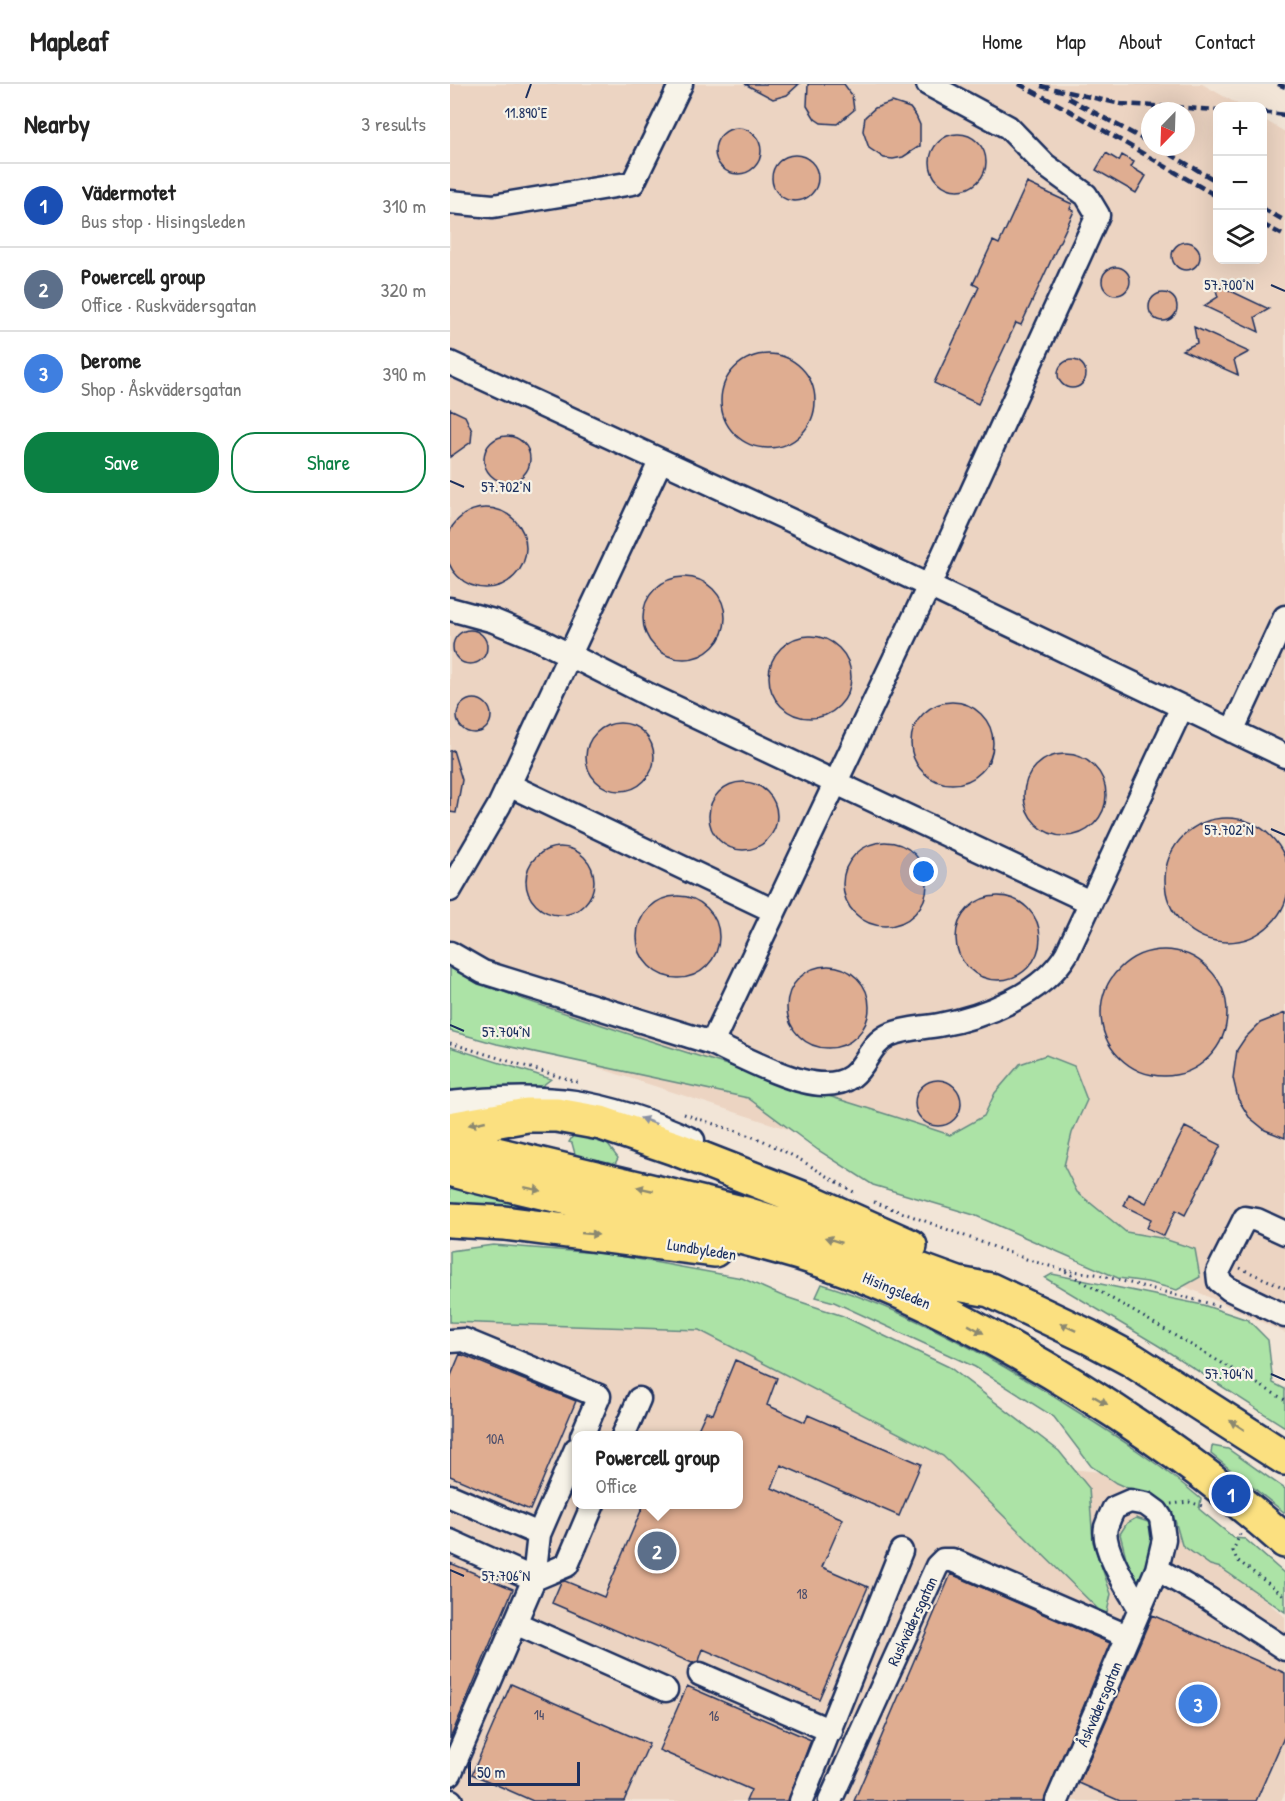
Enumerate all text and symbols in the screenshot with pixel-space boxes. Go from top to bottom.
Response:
text: Mapleaf [30,22,109,60]
text: Home [982,27,1023,56]
text: Map [1056,27,1086,56]
text: About [1119,27,1162,56]
text: Contact [1195,27,1255,56]
text: 11.890°E [505,102,548,123]
north arrow [1141,102,1195,156]
map controls [1213,102,1267,264]
button: + [1213,102,1267,156]
text: Nearby [24,106,90,141]
text: 3 results [361,110,426,137]
button: − [1213,156,1267,210]
text: Vädermotet [81,177,176,207]
text: 1 [40,192,47,219]
text: 310 m [383,192,426,219]
text: Bus stop · Hisingsleden [81,207,246,234]
button: layers [1213,210,1267,264]
text: Powercell group [81,261,205,291]
text: 57.700°N [1204,274,1254,295]
text: 2 [39,276,48,303]
text: 320 m [381,276,426,303]
text: Office · Ruskvädersgatan [81,291,257,318]
text: Derome [81,345,141,375]
text: 3 [39,360,48,387]
text: 390 m [383,360,426,387]
text: Shop · Åskvädersgatan [81,375,242,402]
button: Save [24,432,219,493]
button: Share [231,432,426,493]
text: 57.702°N [481,476,531,497]
text: 57.702°N [1204,819,1254,840]
your location [909,857,938,886]
text: 57.704°N [482,1021,530,1042]
one-way arrow [639,1116,657,1125]
one-way arrow [468,1118,486,1128]
one-way arrow [636,1184,655,1193]
one-way arrow [524,1185,543,1194]
one-way arrow [581,1229,600,1239]
street label: Lundbyleden [666,1233,738,1265]
one-way arrow [824,1235,842,1244]
street label: Hisingsleden [860,1266,934,1314]
one-way arrow [1060,1322,1077,1331]
one-way arrow [968,1323,984,1334]
text: 57.704°N [1205,1363,1253,1384]
one-way arrow [1092,1395,1108,1406]
one-way arrow [1228,1420,1245,1431]
house number: 10A [486,1429,504,1448]
popup [572,1431,743,1509]
text: Powercell group [595,1442,720,1472]
text: Office [595,1472,637,1499]
pin: 1 [1212,1472,1250,1516]
pin: 2 [638,1528,676,1574]
text: 57.706°N [482,1565,530,1586]
street label: Ruskvädersgatan [882,1573,942,1669]
house number: 18 [796,1584,808,1603]
street label: Åskvädersgatan [1071,1658,1127,1750]
pin: 3 [1178,1682,1218,1726]
house number: 14 [534,1705,544,1724]
house number: 16 [709,1706,720,1725]
scale bar [468,1759,580,1786]
text: 50 m [477,1761,506,1783]

